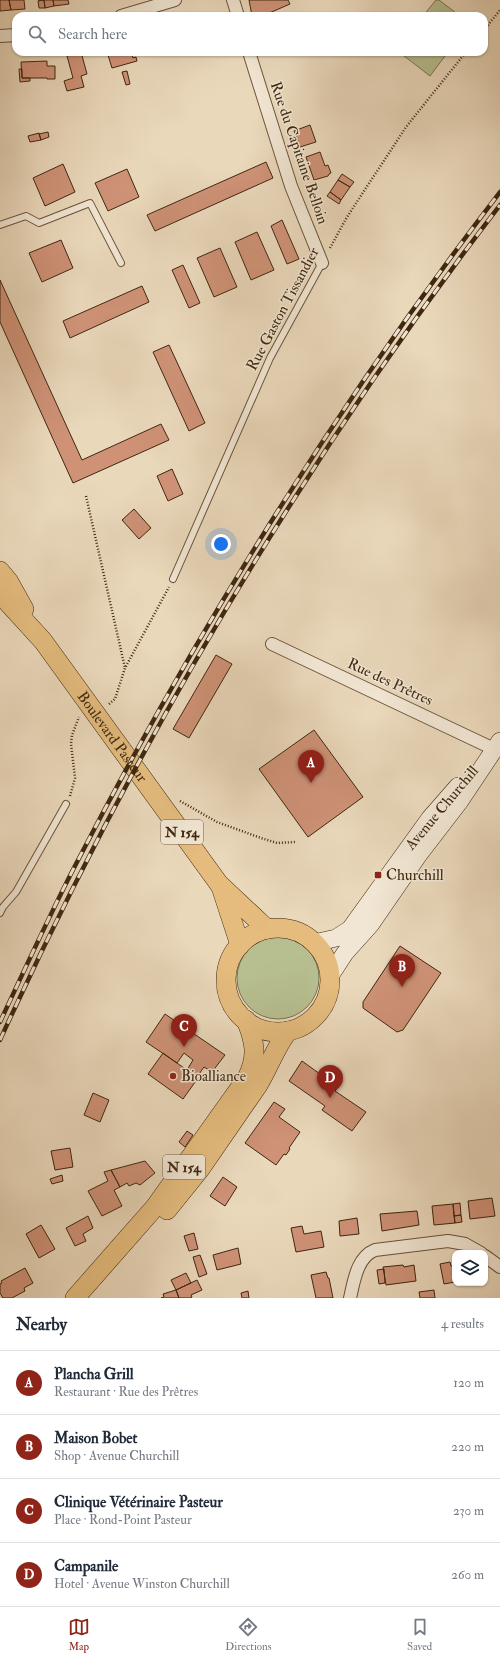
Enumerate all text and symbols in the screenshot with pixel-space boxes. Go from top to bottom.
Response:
search box [12,12,488,56]
icon: search [26,23,48,45]
text: Search here [58,25,127,44]
street label: Rue du Capitaine Belloin [265,79,332,227]
street label: Rue Gaston Tissandier [242,244,324,374]
your location [211,534,231,554]
street label: Rue des Prêtres [344,654,436,710]
street label: Boulevard Pasteur [73,688,152,786]
pin: A [298,750,324,783]
street label: Avenue Churchill [401,762,483,855]
road number: N 154 [161,820,203,844]
place label: Churchill [386,866,444,885]
marker: Churchill [373,870,383,880]
pin: B [389,954,415,987]
pin: C [171,1014,197,1047]
pin: D [317,1065,343,1098]
place label: Bioalliance [181,1067,246,1086]
marker: Bioalliance [168,1071,178,1081]
road number: N 154 [163,1155,205,1179]
map controls [452,1250,488,1286]
button: layers [452,1250,488,1286]
text: Nearby [16,1314,67,1335]
text: 4 results [441,1316,484,1332]
text: Plancha Grill [54,1365,134,1384]
text: A [25,1375,33,1391]
text: 120 m [453,1375,484,1391]
text: Restaurant · Rue des Prêtres [54,1384,198,1400]
text: Maison Bobet [54,1429,137,1448]
text: B [25,1439,33,1455]
text: 220 m [451,1439,484,1455]
text: Shop · Avenue Churchill [54,1448,179,1464]
text: Clinique Vétérinaire Pasteur [54,1493,223,1512]
text: C [24,1503,34,1519]
text: 230 m [453,1503,484,1519]
text: Place · Rond-Point Pasteur [54,1512,192,1528]
text: Campanile [54,1557,118,1576]
text: D [24,1567,34,1583]
text: 260 m [451,1567,484,1583]
text: Hotel · Avenue Winston Churchill [54,1576,230,1592]
tab: Map [68,1616,90,1653]
tab: Directions [225,1616,272,1653]
tab: Saved [407,1616,432,1653]

